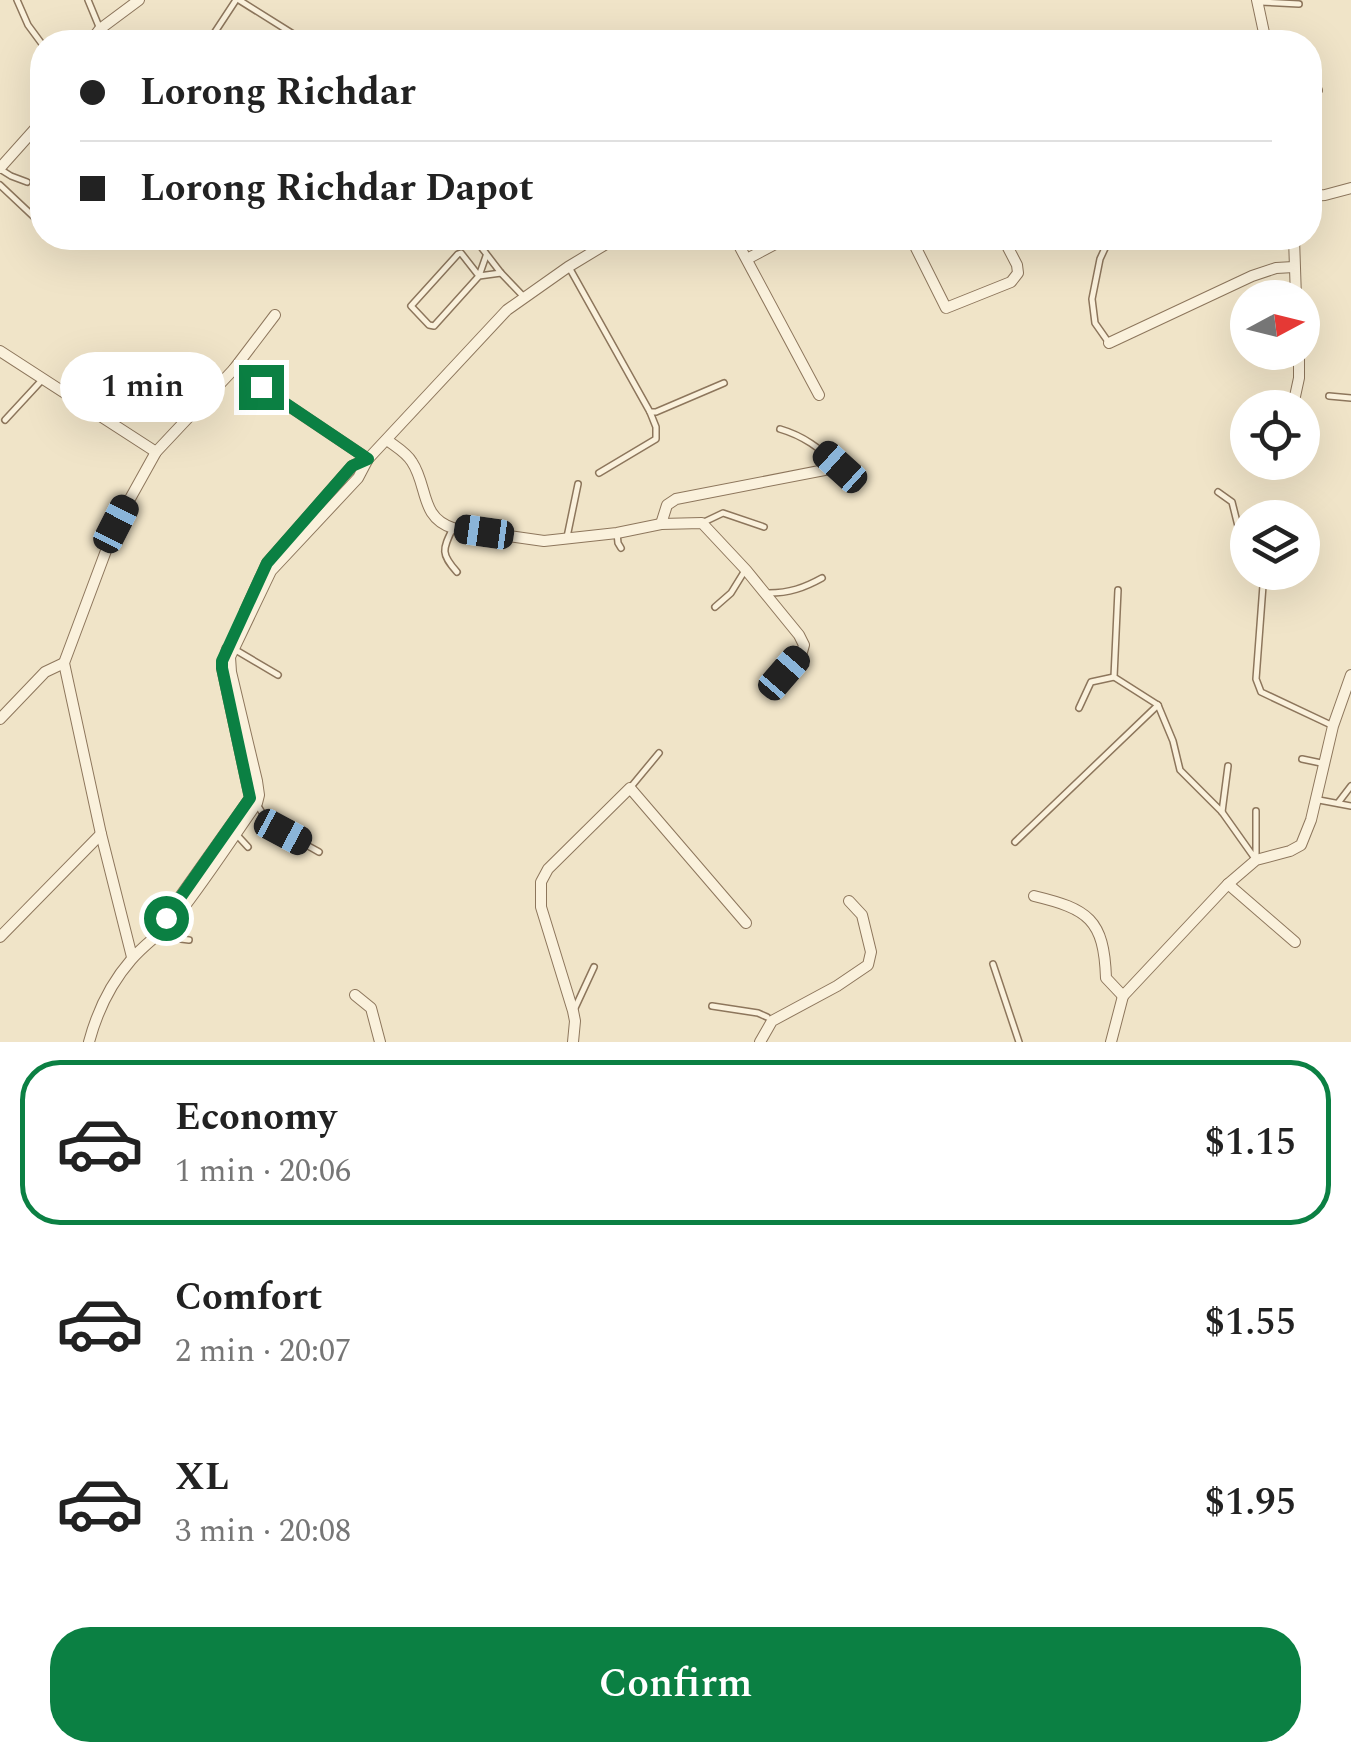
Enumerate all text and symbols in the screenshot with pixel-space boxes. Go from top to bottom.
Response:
text: Lorong Richdar [140,64,416,122]
text: Lorong Richdar Dapot [140,160,534,218]
north arrow [1230,280,1320,370]
map controls [1230,280,1320,590]
callout: 1 min [61,352,226,422]
text: 1 min [101,362,184,411]
route end [239,365,284,410]
button: locate [1230,390,1320,480]
car [808,436,872,498]
car [89,490,143,558]
button: layers [1230,500,1320,590]
car [452,513,516,551]
car [753,641,815,705]
car [249,805,317,859]
route start [144,896,189,941]
text: Economy [175,1089,336,1147]
icon: car [55,1098,145,1188]
text: $1.15 [1205,1114,1296,1172]
text: 1 min · 20:06 [175,1147,351,1196]
text: Comfort [175,1269,322,1327]
icon: car [55,1278,145,1368]
text: $1.55 [1205,1294,1296,1352]
text: 2 min · 20:07 [175,1327,351,1376]
text: XL [175,1449,229,1507]
icon: car [55,1458,145,1548]
text: $1.95 [1205,1474,1296,1532]
text: 3 min · 20:08 [175,1507,351,1556]
button: Confirm [50,1627,1301,1742]

